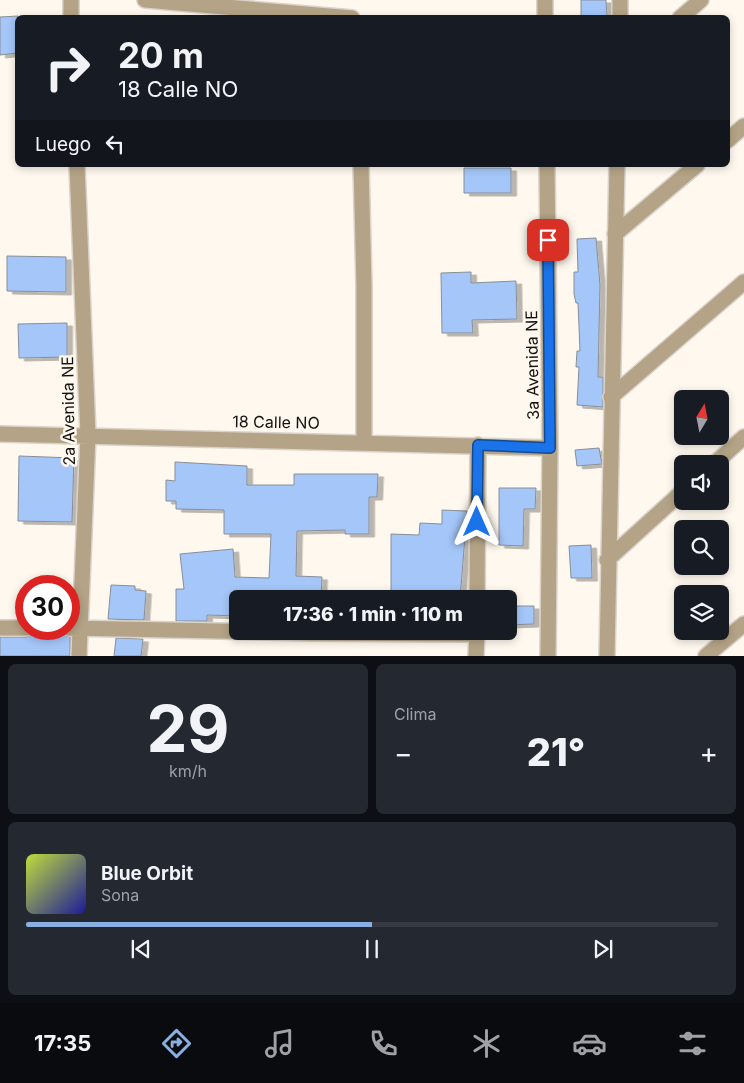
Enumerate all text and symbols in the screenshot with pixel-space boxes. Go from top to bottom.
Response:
text: 20 m [118,34,204,76]
icon: right [35,35,100,100]
text: 18 Calle NO [118,76,238,102]
icon: left [101,130,129,158]
text: Luego [35,133,91,156]
pin [527,219,569,261]
icon: arrive [534,226,562,254]
street label: 3a Avenida NE [521,310,543,420]
street label: 2a Avenida NE [57,356,79,466]
north arrow [674,390,729,445]
map controls [674,390,729,640]
street label: 18 Calle NO [232,411,320,433]
button: sound [674,455,729,510]
position arrow [450,495,502,547]
button: search [674,520,729,575]
speed limit sign: 30 [15,575,80,640]
button: layers [674,585,729,640]
text: 17:36 · 1 min · 110 m [283,603,463,626]
text: 29 [146,689,230,768]
text: Clima [394,704,436,724]
text: 21° [527,729,585,775]
text: − [394,736,413,770]
text: + [699,736,718,770]
text: km/h [169,761,207,781]
text: Blue Orbit [101,862,193,885]
text: Sona [101,885,139,905]
icon: previous [127,935,155,963]
icon: pause [358,935,386,963]
icon: next [589,935,617,963]
icon: directions [159,1026,194,1061]
icon: music [262,1026,297,1061]
icon: phone [366,1026,401,1061]
icon: climate [469,1026,504,1061]
icon: car [572,1026,607,1061]
icon: filters [675,1026,710,1061]
text: 17:35 [34,1030,91,1056]

